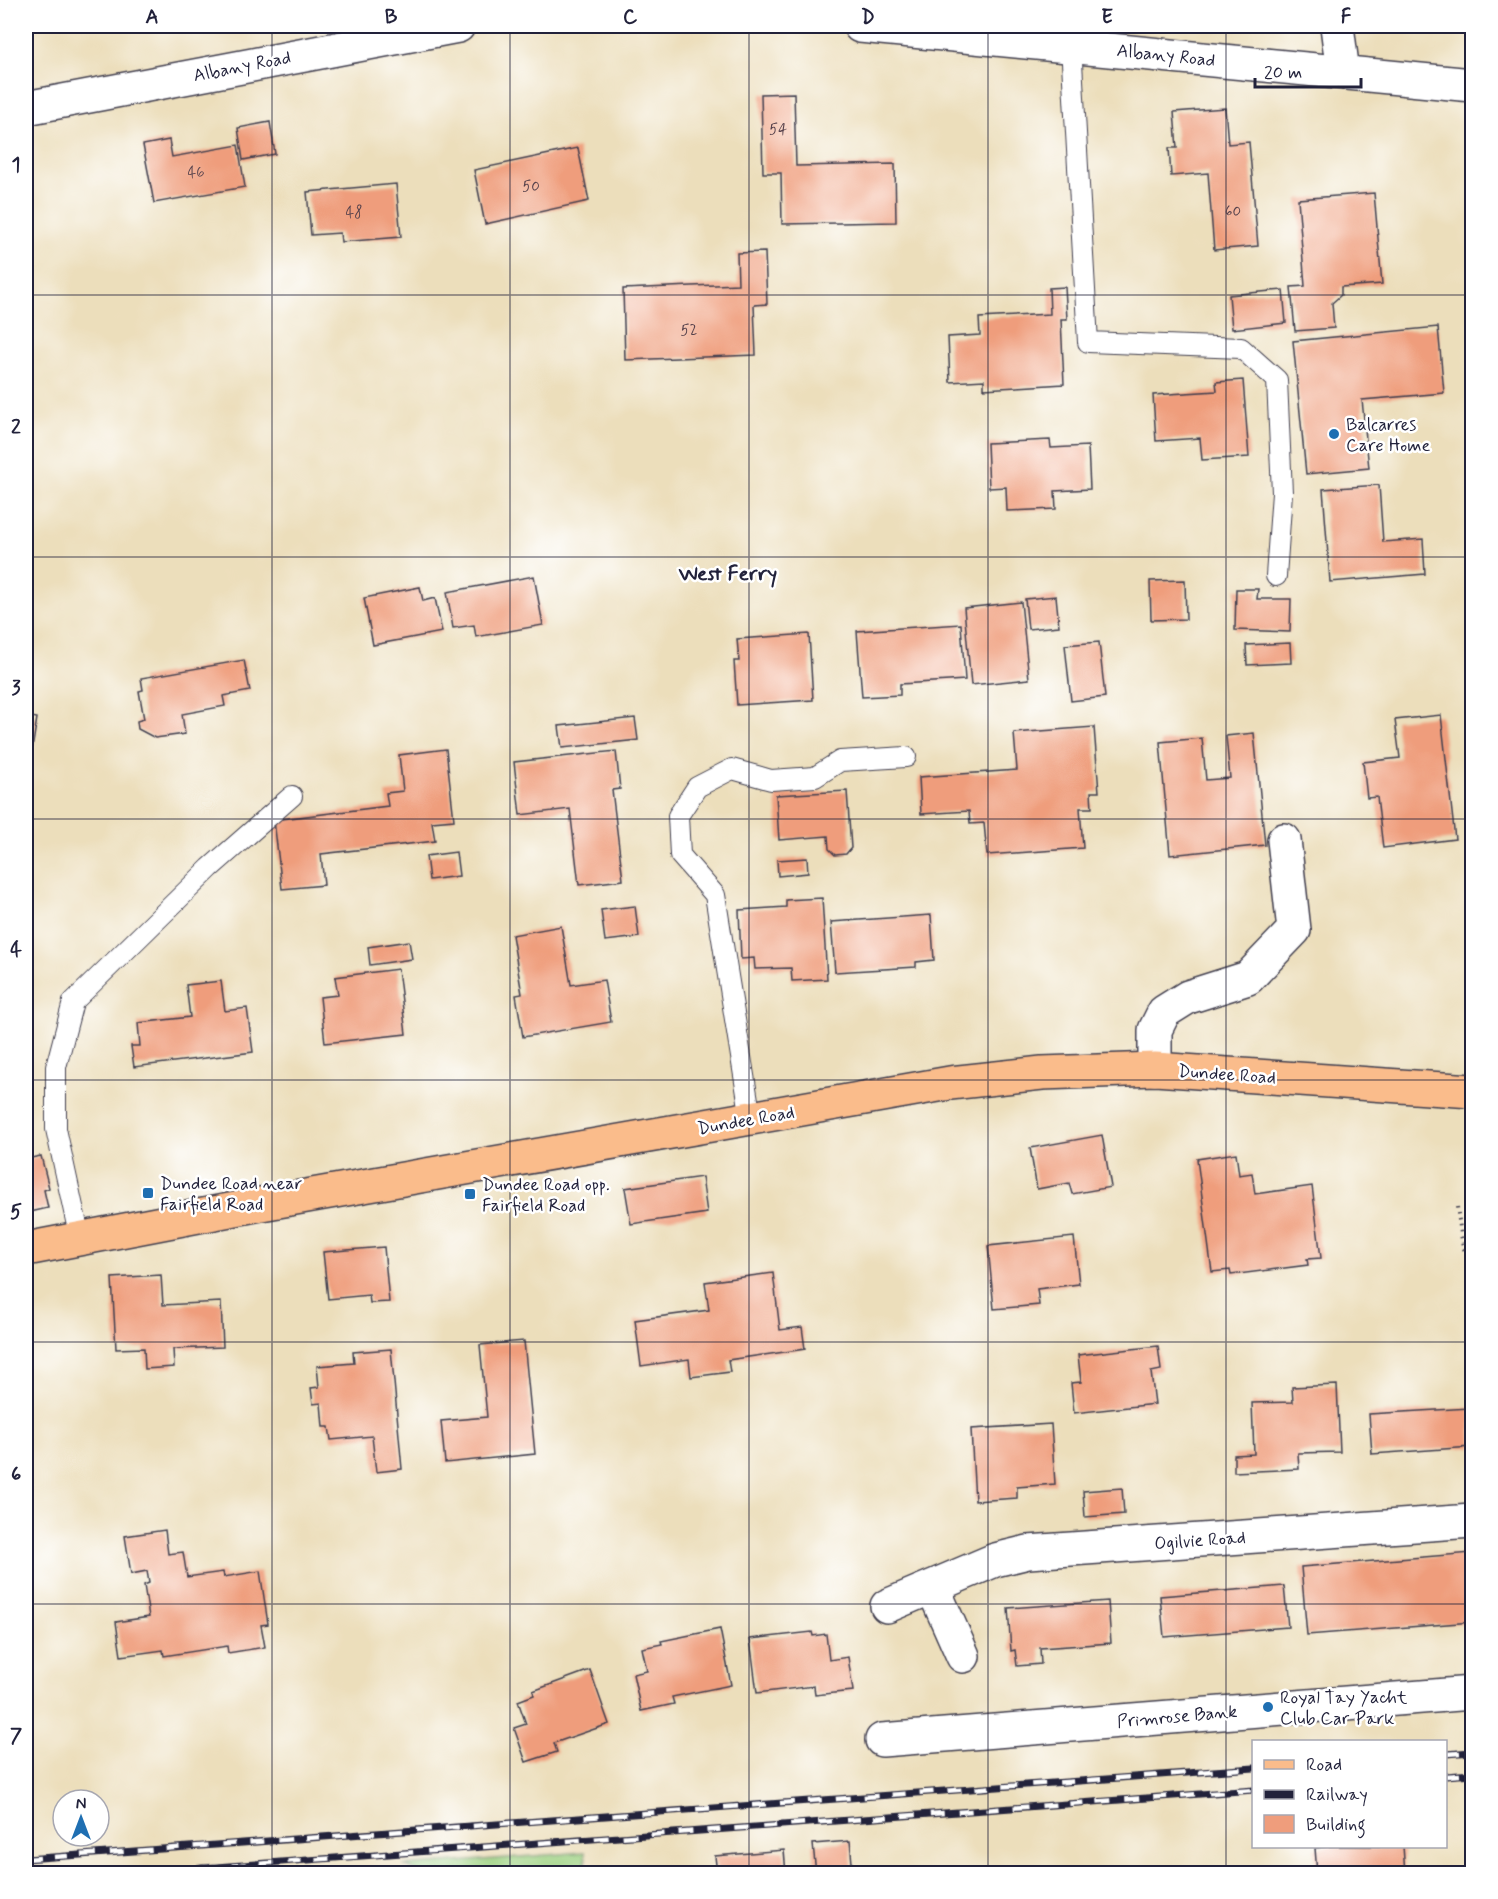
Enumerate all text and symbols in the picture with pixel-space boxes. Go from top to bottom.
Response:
text: A [145,4,159,31]
text: B [385,4,398,31]
text: C [623,4,638,31]
text: D [861,4,875,31]
text: E [1101,4,1113,31]
text: F [1341,4,1352,31]
street label: Albany Road [1115,39,1216,73]
street label: Albany Road [191,46,293,88]
scale bar [1255,51,1362,89]
text: 20 m [1264,61,1302,85]
house number: 54 [769,120,787,140]
text: 1 [12,152,20,179]
house number: 46 [187,163,205,183]
house number: 50 [522,177,540,197]
house number: 60 [1225,202,1241,222]
house number: 48 [346,203,362,223]
house number: 52 [681,321,698,341]
place label: Balcarres Care Home [1346,413,1431,458]
text: 2 [11,414,21,441]
marker: Balcarres Care Home [1327,427,1341,441]
district label: West Ferry [678,560,777,588]
text: 3 [11,675,21,702]
text: 4 [10,937,22,964]
street label: Dundee Road [1177,1060,1277,1090]
street label: Dundee Road [696,1101,796,1141]
place label: Dundee Road near Fairfield Road [160,1172,303,1217]
place label: Dundee Road opp. Fairfield Road [482,1173,610,1218]
marker: Dundee Road near Fairfield Road [141,1186,155,1200]
marker: Dundee Road opp. Fairfield Road [463,1187,477,1201]
text: 5 [10,1199,22,1226]
text: 6 [11,1461,21,1488]
street label: Ogilvie Road [1154,1526,1247,1556]
place label: Royal Tay Yacht Club Car Park [1280,1686,1408,1731]
street label: Primrose Bank [1116,1700,1238,1734]
marker: Royal Tay Yacht Club Car Park [1261,1700,1275,1714]
text: 7 [10,1723,22,1750]
legend [1252,1740,1447,1848]
text: Road [1306,1753,1342,1777]
text: Railway [1306,1783,1368,1807]
north arrow [51,1788,111,1848]
text: N [76,1794,86,1815]
text: Building [1306,1813,1366,1839]

